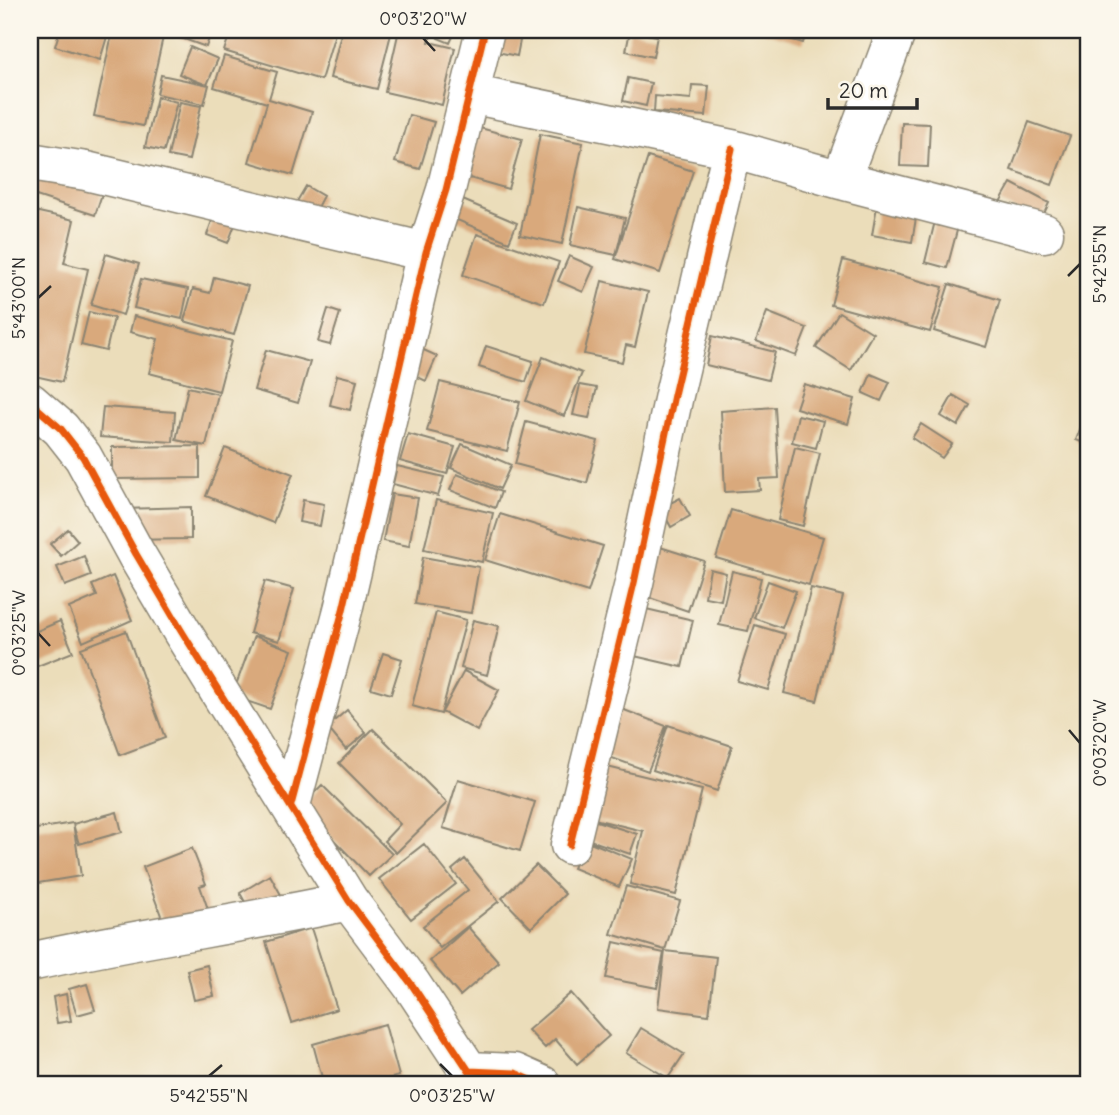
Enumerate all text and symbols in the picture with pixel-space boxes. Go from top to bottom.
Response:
text: 0°03'20"W [379,7,467,30]
scale bar [828,66,918,110]
text: 20 m [839,77,888,104]
text: 5°42'55"N [1088,225,1111,303]
text: 5°43'00"N [7,257,30,339]
text: 0°03'25"W [7,590,30,676]
text: 0°03'20"W [1088,699,1111,787]
text: 5°42'55"N [170,1084,248,1107]
text: 0°03'25"W [409,1084,495,1107]

